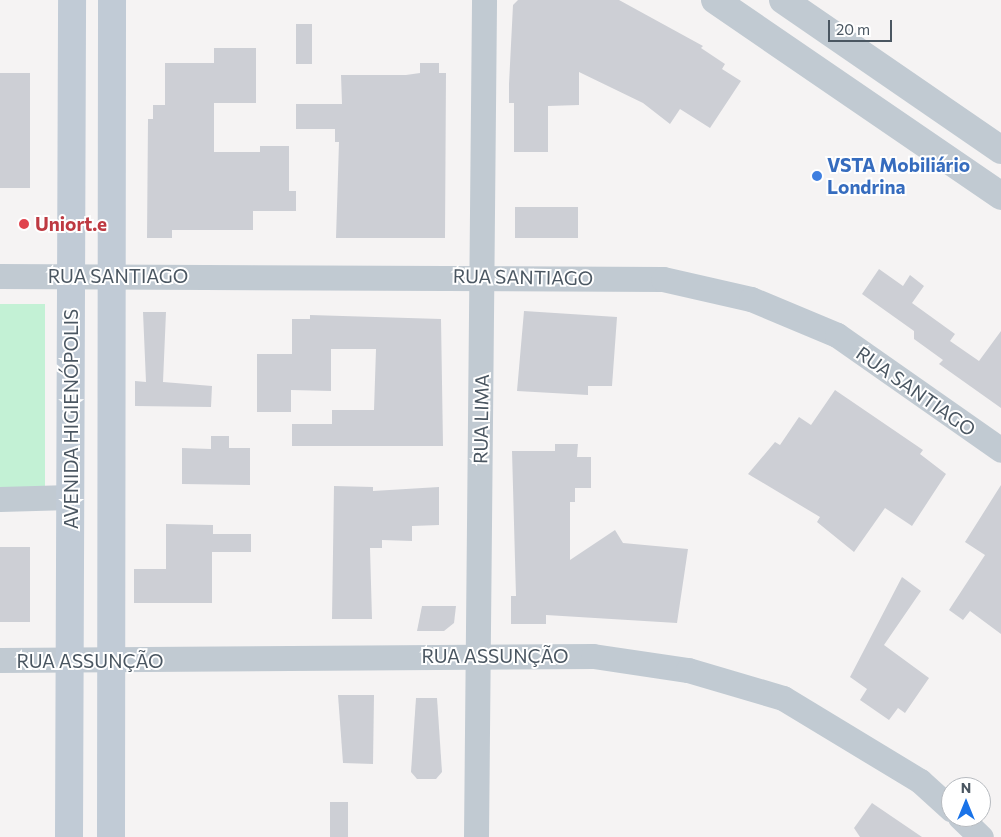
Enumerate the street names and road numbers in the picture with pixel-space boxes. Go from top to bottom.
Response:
street label: RUA SANTIAGO [453,264,593,290]
street label: RUA SANTIAGO [48,265,188,287]
street label: AVENIDA HIGIENÓPOLIS [60,309,82,529]
street label: RUA SANTIAGO [852,341,980,441]
street label: RUA LIMA [469,374,493,464]
street label: RUA ASSUNÇÃO [421,645,569,667]
street label: RUA ASSUNÇÃO [16,650,164,672]

